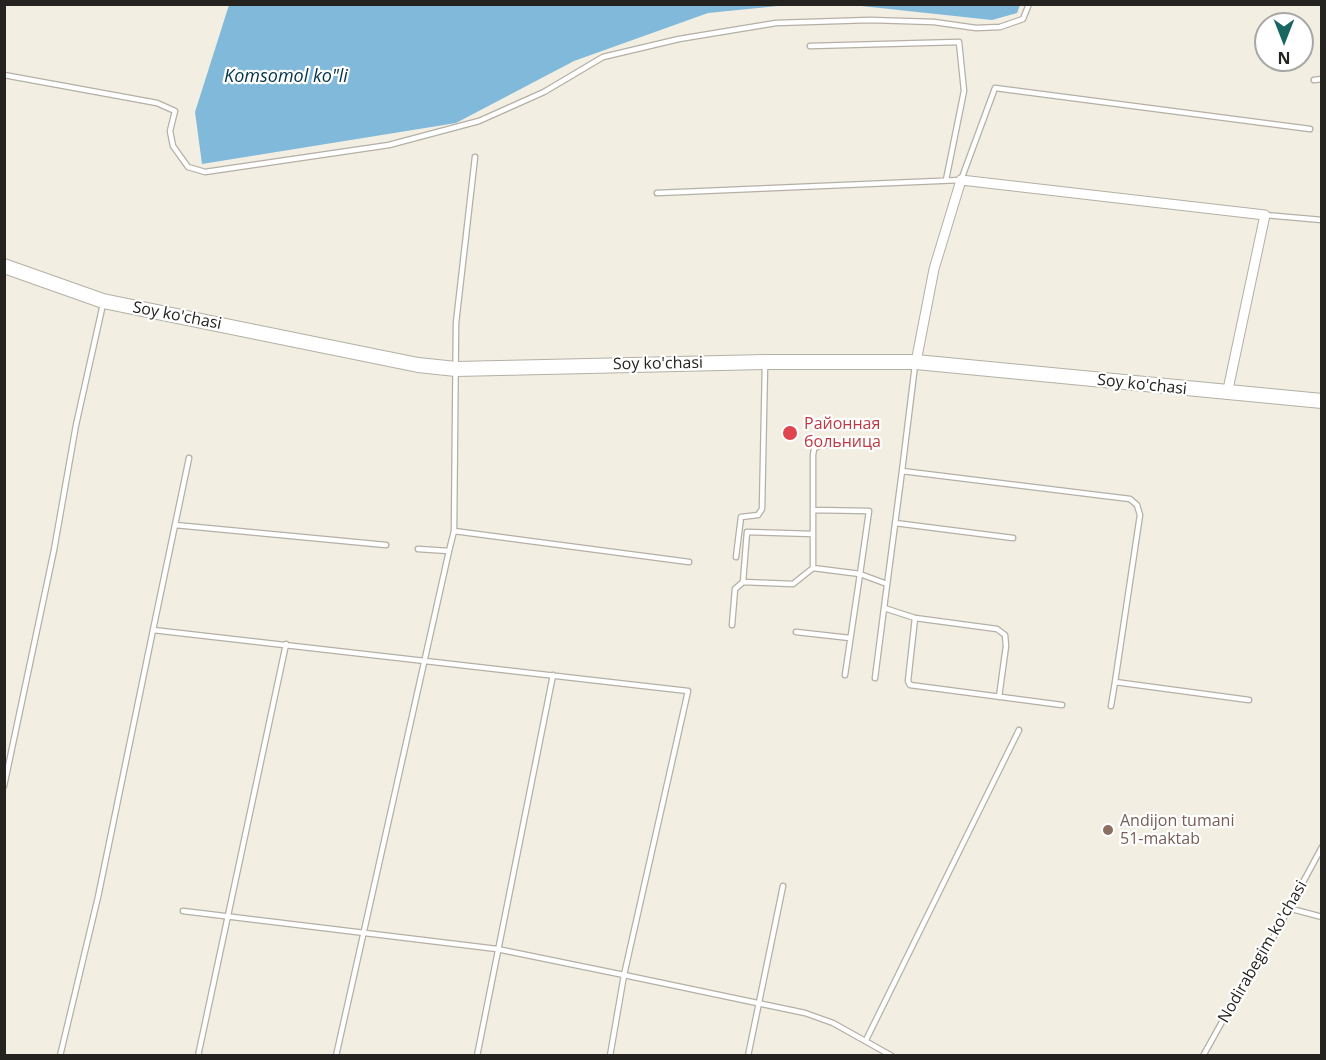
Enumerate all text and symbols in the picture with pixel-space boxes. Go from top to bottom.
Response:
north arrow [1254,12,1314,72]
text: N [1278,47,1291,69]
water label: Komsomol ko"li [224,66,348,88]
street label: Soy ko'chasi [131,298,223,334]
street label: Soy ko'chasi [613,354,703,374]
street label: Soy ko'chasi [1096,371,1188,399]
place label: Районная больница [804,414,881,452]
marker: Районная больница [781,424,799,442]
place label: Andijon tumani 51-maktab [1120,811,1234,849]
marker: Andijon tumani 51-maktab [1101,823,1115,837]
street label: Nodirabegim ko'chasi [1214,877,1312,1027]

